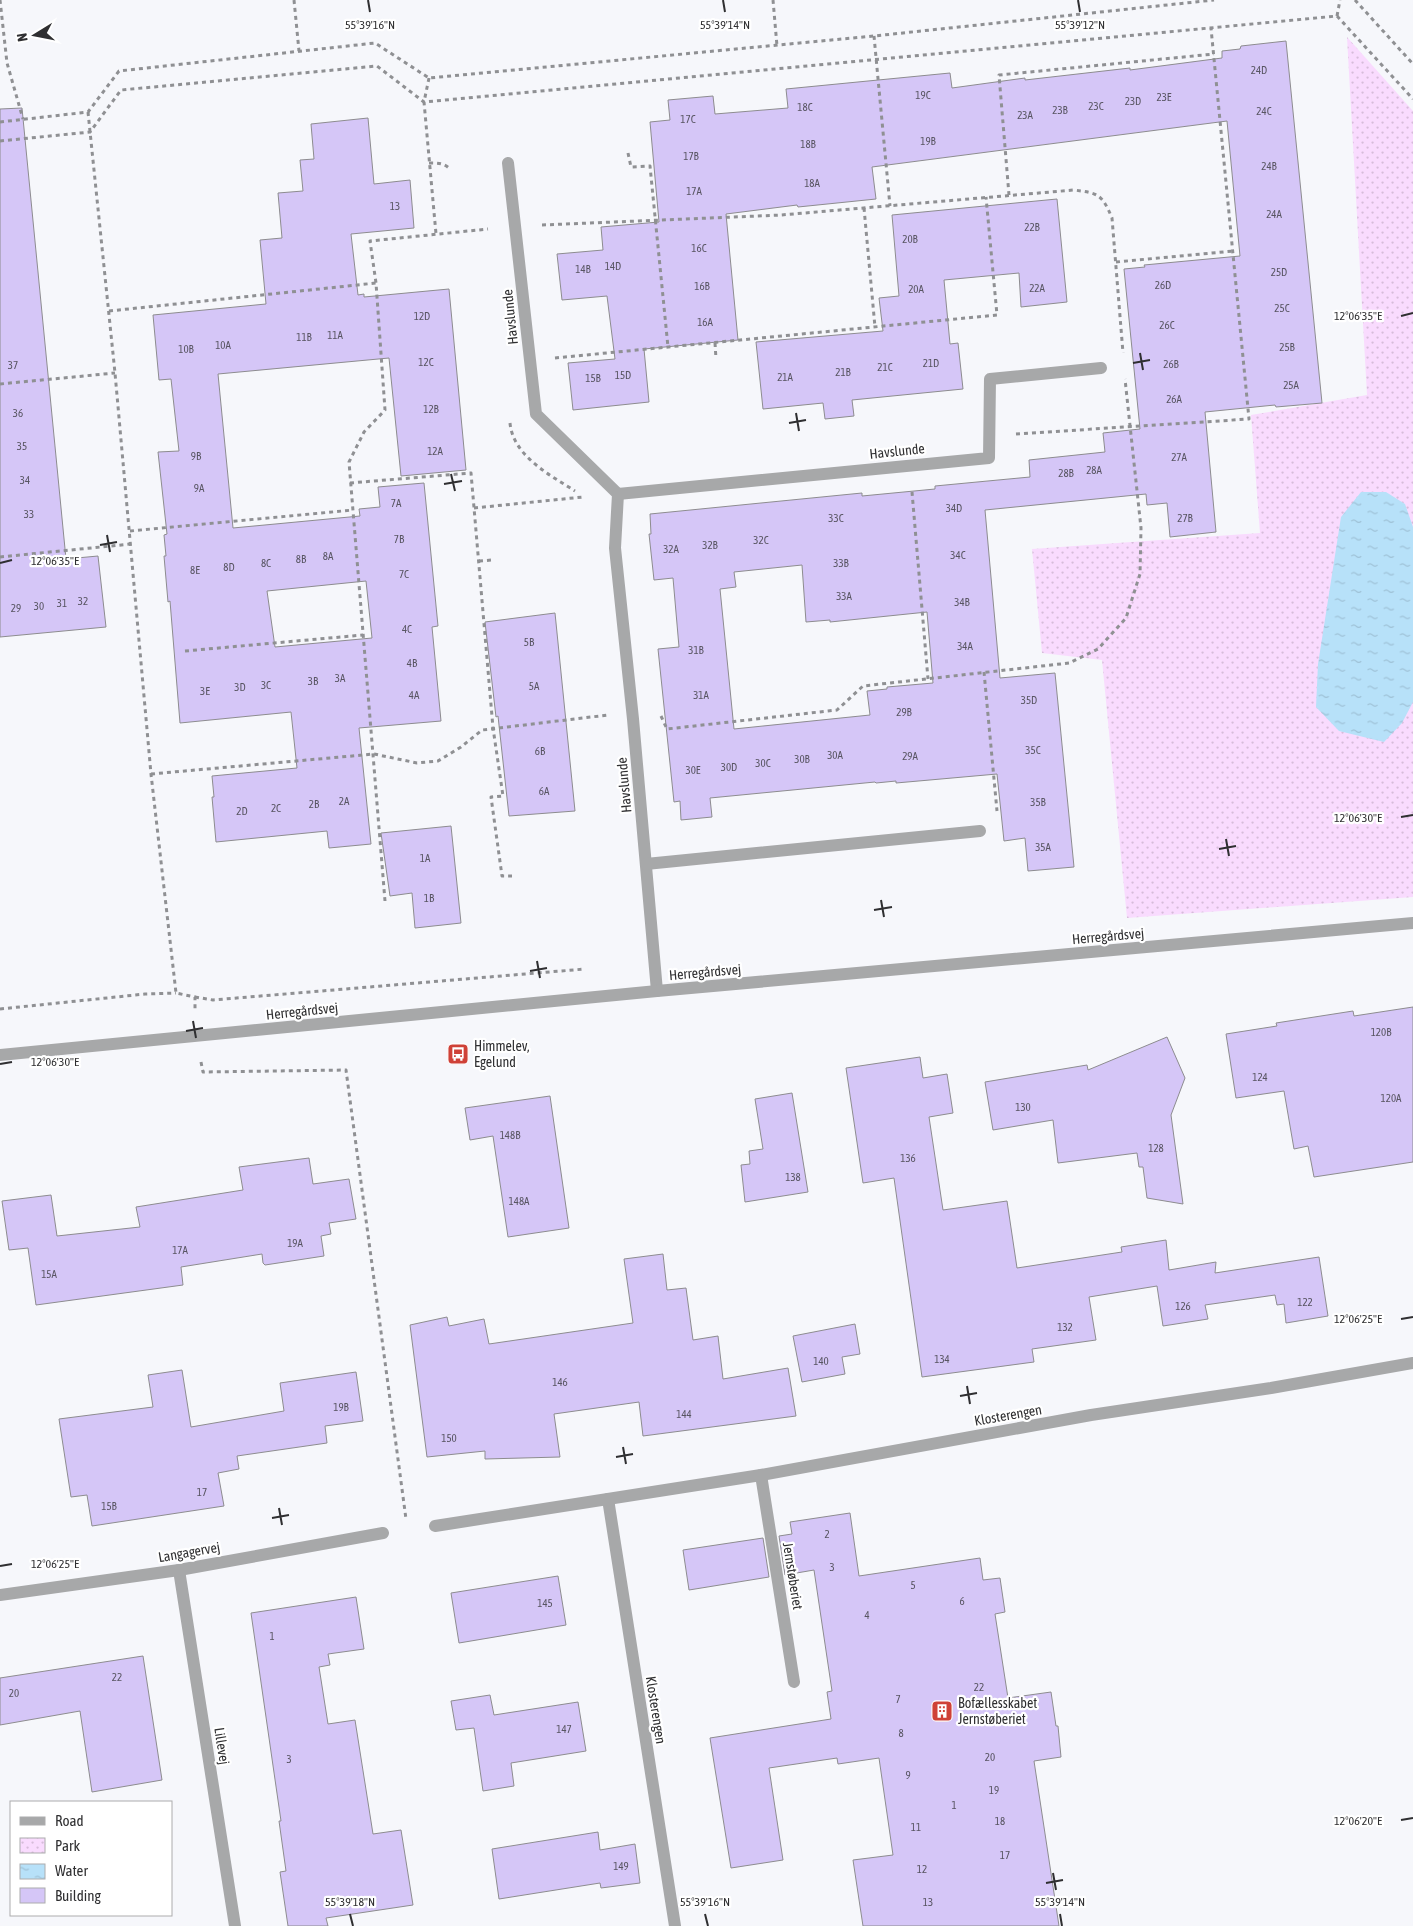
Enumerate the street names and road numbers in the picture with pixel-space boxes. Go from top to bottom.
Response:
street label: Havslunde [499,289,521,345]
street label: Havslunde [869,440,925,462]
street label: Havslunde [614,757,634,813]
street label: Herregårdsvej [1071,925,1145,947]
street label: Herregårdsvej [668,961,742,983]
street label: Herregårdsvej [265,999,339,1023]
street label: Klosterengen [973,1401,1043,1429]
street label: Langagervej [157,1539,221,1565]
street label: Jernstøberiet [780,1541,806,1611]
street label: Klosterengen [643,1675,669,1745]
street label: Lillevej [211,1726,233,1766]

